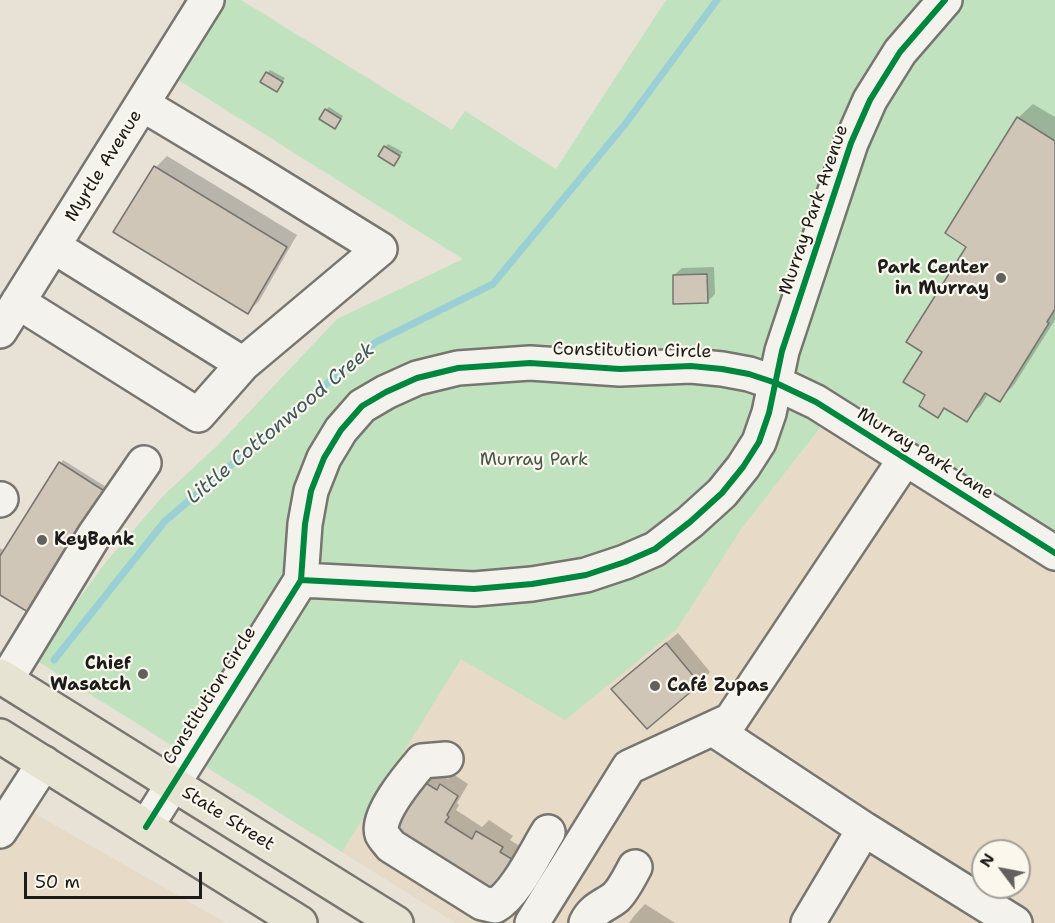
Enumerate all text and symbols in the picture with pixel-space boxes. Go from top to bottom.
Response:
street label: Myrtle Avenue [61,106,147,226]
street label: Murray Park Avenue [775,122,853,298]
place label: Park Center in Murray [877,257,989,300]
marker: Park Center in Murray [994,271,1008,285]
water label: Little Cottonwood Creek [182,338,380,510]
street label: Constitution Circle [552,339,712,363]
street label: Murray Park Lane [853,403,997,505]
park label: Murray Park [480,449,588,471]
place label: KeyBank [54,529,134,551]
marker: KeyBank [35,533,49,547]
street label: Constitution Circle [159,623,261,769]
place label: Chief Wasatch [50,653,131,696]
marker: Chief Wasatch [136,667,150,681]
place label: Café Zupas [667,675,769,697]
marker: Café Zupas [648,679,662,693]
street label: State Street [178,782,278,856]
north arrow [971,839,1031,899]
text: N [975,849,999,871]
scale bar [27,860,206,898]
text: 50 m [35,870,80,894]

